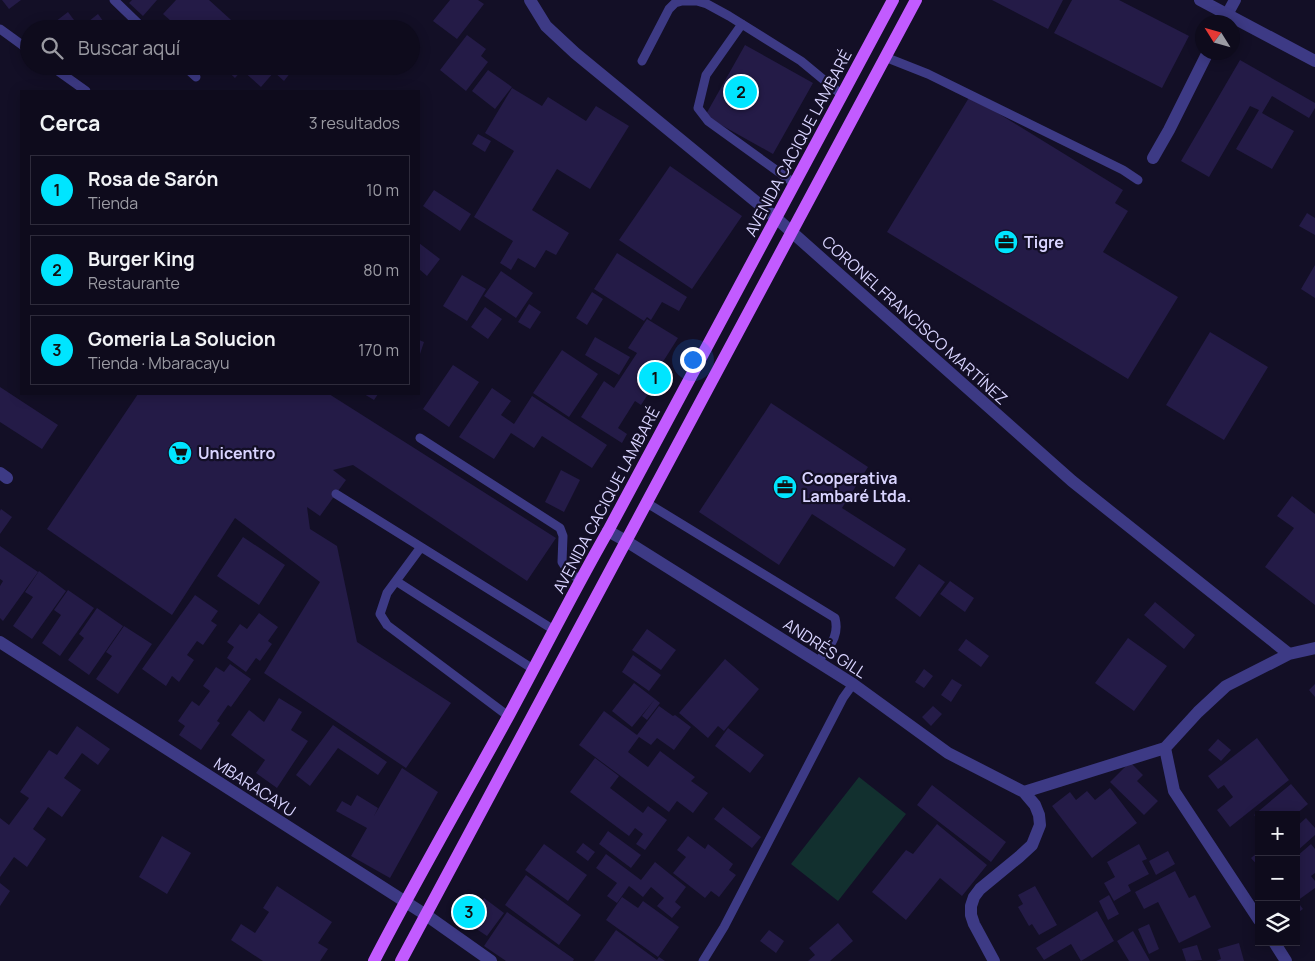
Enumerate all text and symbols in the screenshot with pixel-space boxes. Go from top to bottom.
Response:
north arrow [1195,15,1240,60]
search box [20,20,420,75]
icon: search [38,34,66,62]
text: Buscar aquí [78,35,180,61]
street label: AVENIDA CACIQUE LAMBARÉ [739,46,857,240]
pin: 2 [725,73,757,111]
text: Cerca [40,109,100,137]
text: 3 resultados [309,112,400,134]
text: Rosa de Sarón [88,166,219,192]
text: 1 [53,179,61,201]
text: 10 m [366,179,399,201]
text: Tienda [88,192,138,214]
office icon: Tigre [993,229,1019,255]
street label: CORONEL FRANCISCO MARTÍNEZ [817,231,1013,409]
place label: Tigre [1024,231,1064,253]
text: Burger King [88,246,195,272]
text: 2 [52,259,62,281]
text: 80 m [363,259,399,281]
text: Restaurante [88,272,180,294]
text: Gomeria La Solucion [88,326,276,352]
text: 3 [52,339,62,361]
text: 170 m [358,339,399,361]
your location [680,347,706,373]
text: Tienda · Mbaracayu [88,352,230,374]
pin: 1 [639,359,671,397]
street label: AVENIDA CACIQUE LAMBARÉ [547,403,665,597]
supermarket icon: Unicentro [167,440,193,466]
place label: Unicentro [198,442,276,464]
place label: Cooperativa Lambaré Ltda. [802,467,911,507]
office icon: Cooperativa Lambaré Ltda. [772,474,798,500]
street label: ANDRÉS GILL [779,613,871,683]
street label: MBARACAYU [210,752,300,822]
map controls [1255,811,1300,946]
button: + [1255,811,1300,856]
button: − [1255,856,1300,901]
pin: 3 [453,893,485,931]
button: layers [1255,901,1300,946]

